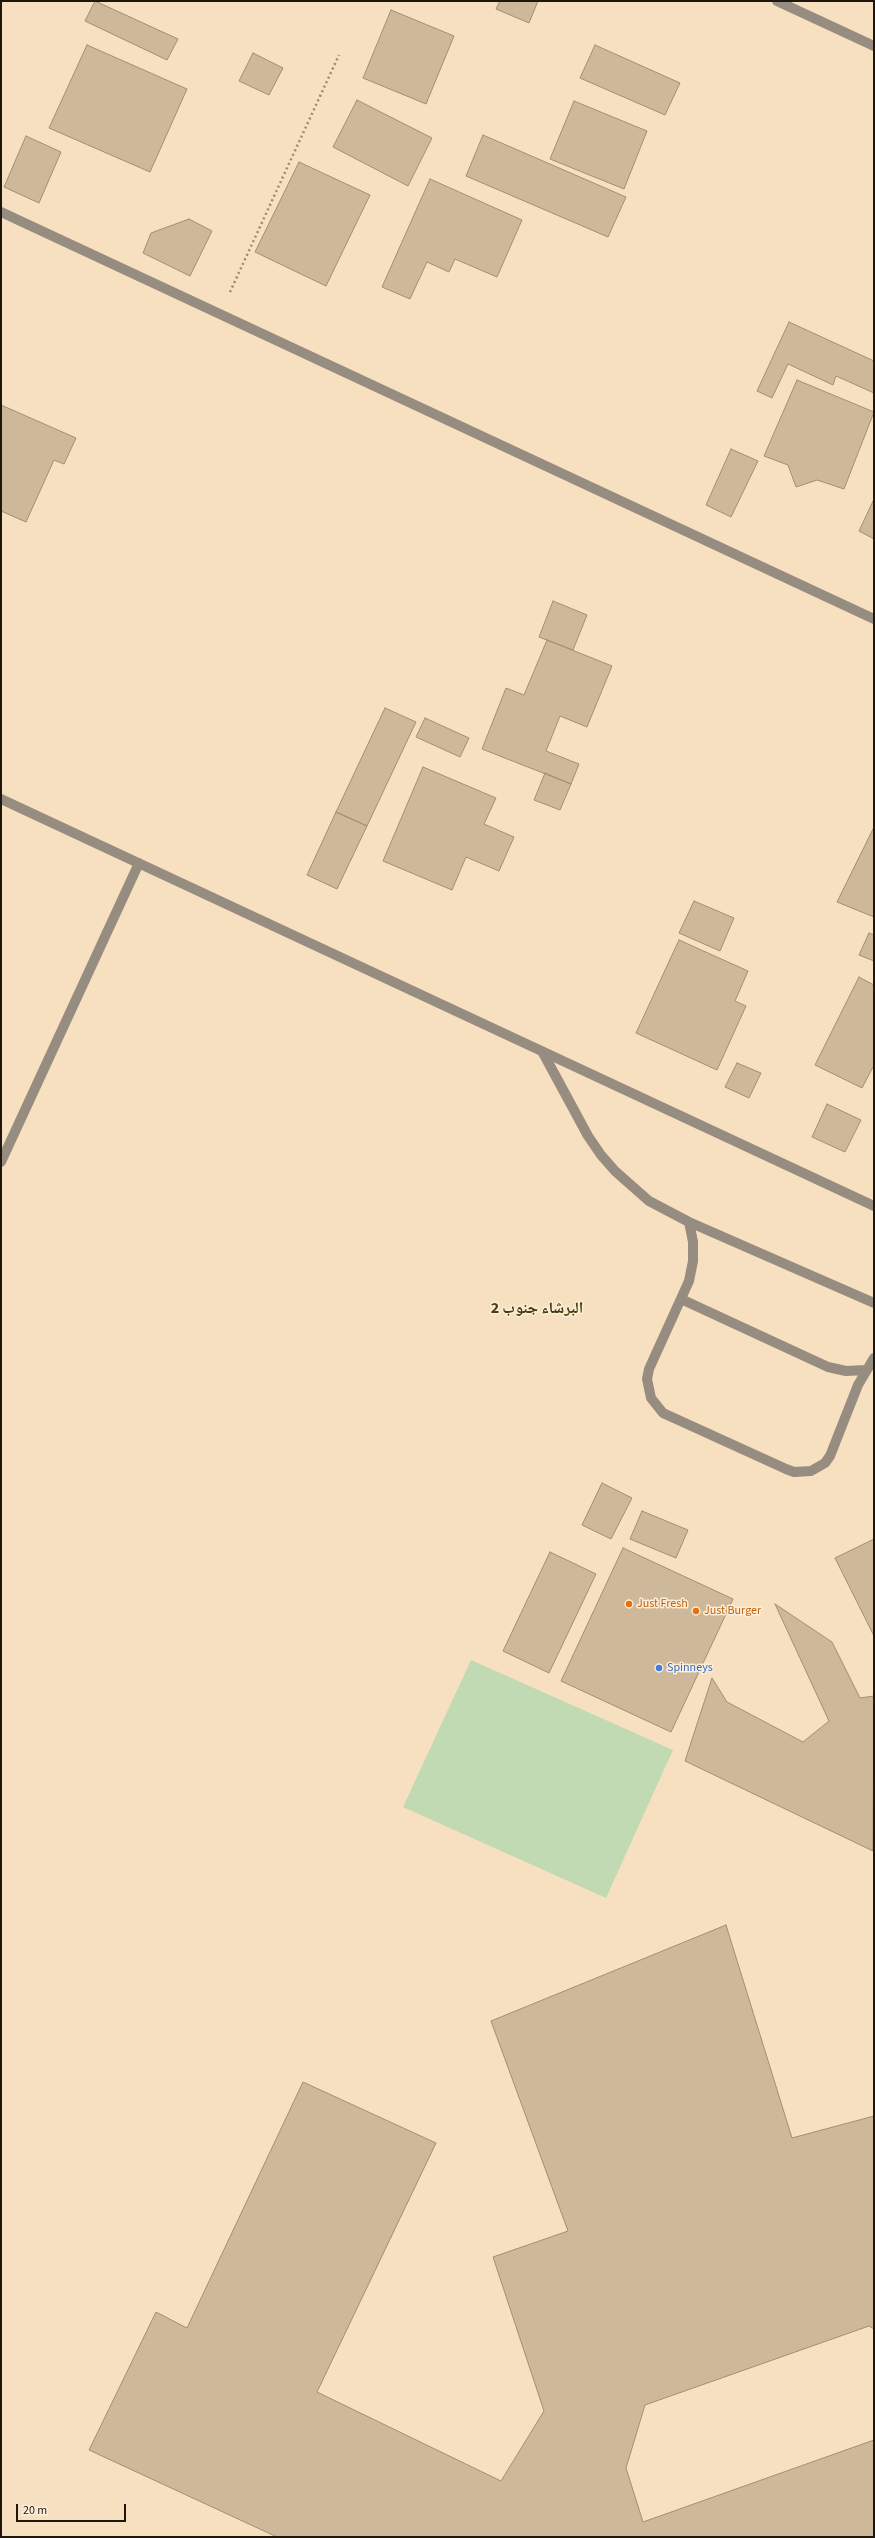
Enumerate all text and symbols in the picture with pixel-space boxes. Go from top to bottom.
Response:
district label: البرشاء جنوب 2 [491,1299,583,1319]
place label: Just Fresh [637,1597,688,1611]
marker: Just Fresh [624,1599,634,1609]
place label: Just Burger [704,1604,761,1618]
marker: Just Burger [691,1606,701,1616]
place label: Spinneys [667,1661,713,1675]
marker: Spinneys [654,1663,664,1673]
scale bar [18,2496,128,2522]
text: 20 m [23,2502,47,2519]

